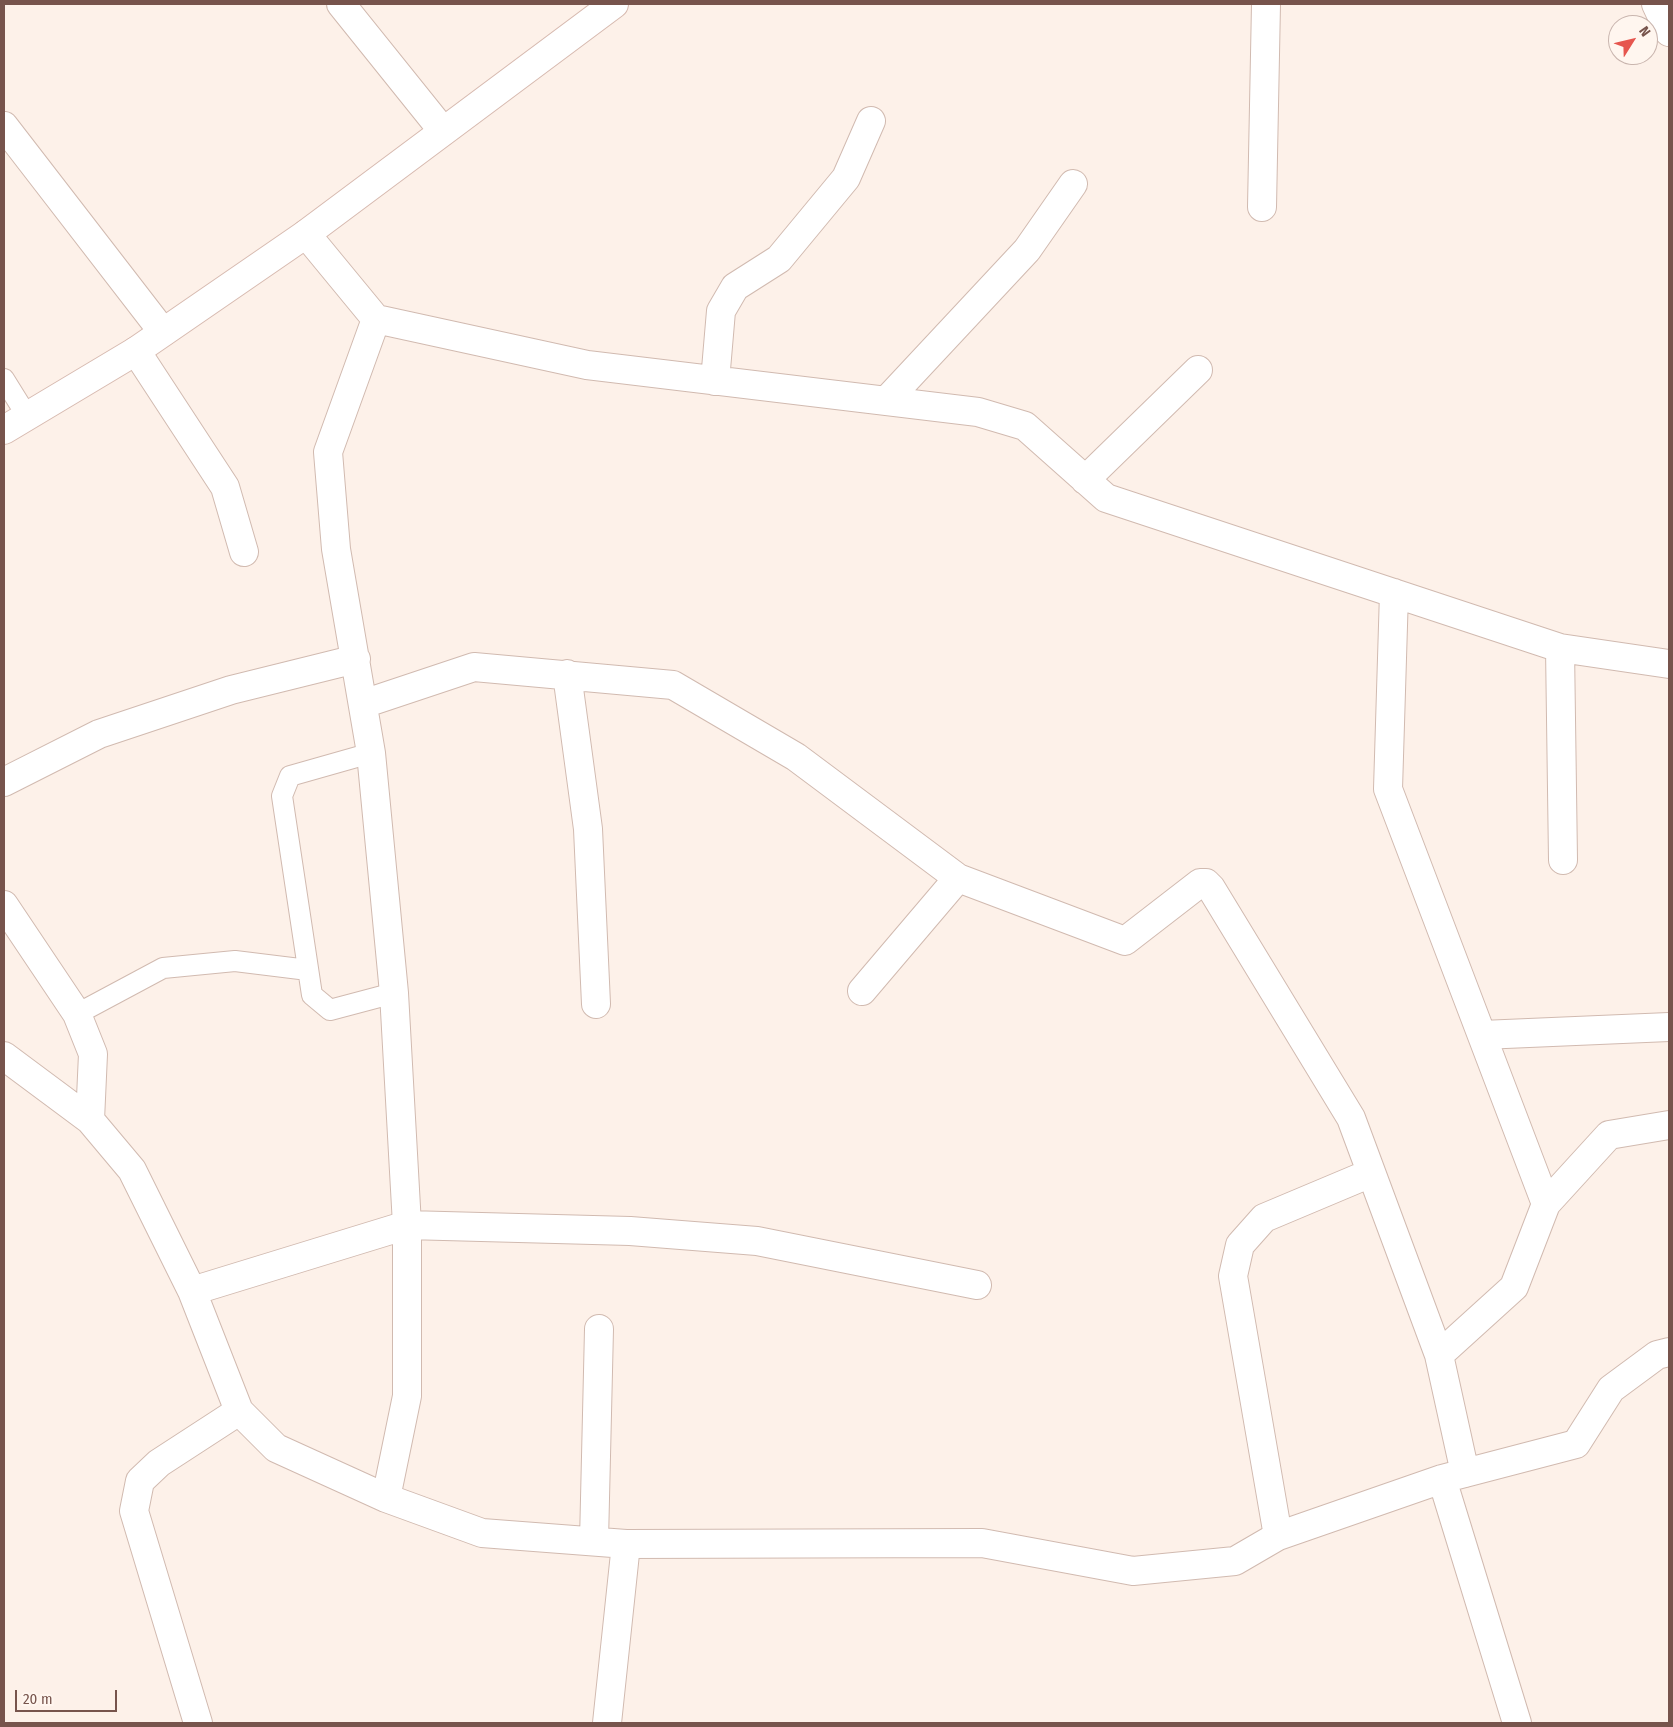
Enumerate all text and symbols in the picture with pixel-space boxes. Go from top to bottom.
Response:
north arrow [1608,15,1658,65]
text: N [1635,23,1654,40]
scale bar [18,1680,120,1712]
text: 20 m [23,1690,53,1708]

